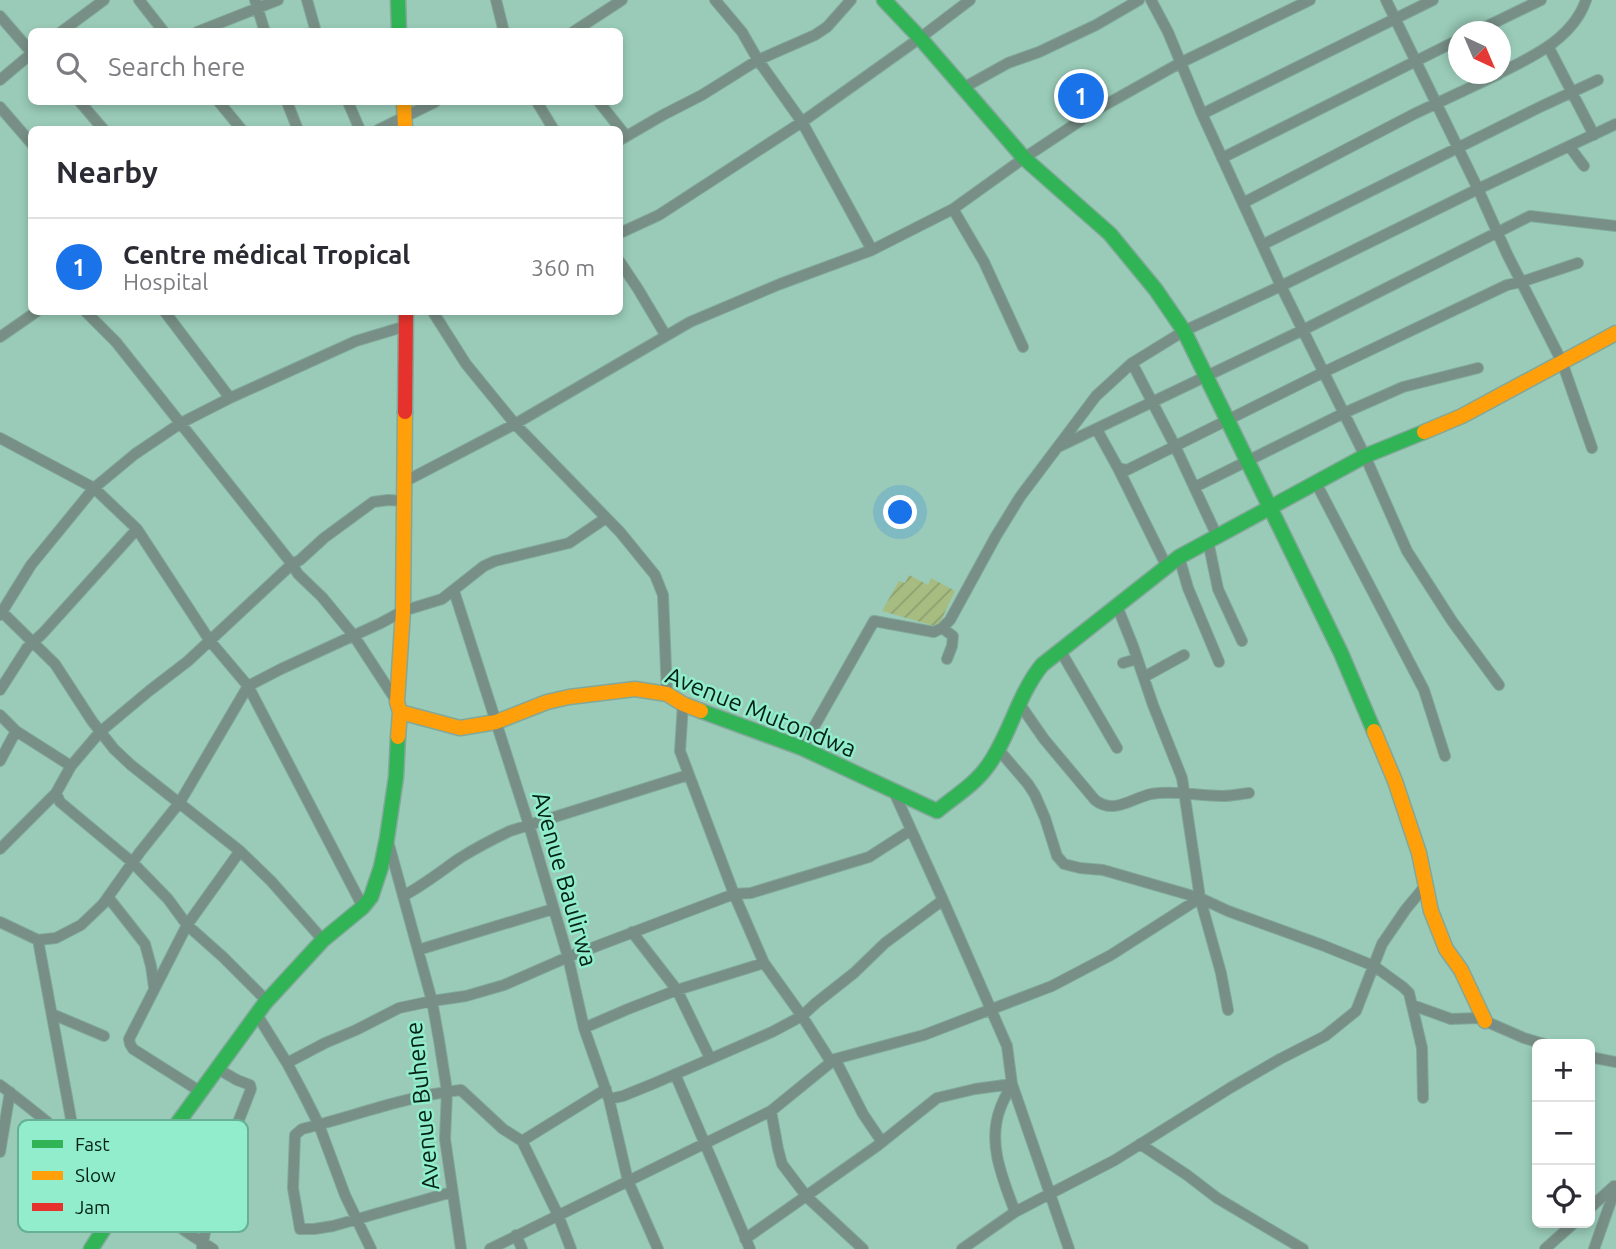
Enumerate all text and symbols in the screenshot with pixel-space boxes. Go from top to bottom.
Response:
north arrow [1448,21,1511,84]
search box [28,28,623,105]
icon: search [52,48,90,86]
text: Search here [108,52,245,81]
pin: 1 [1058,70,1104,122]
text: Nearby [56,155,158,189]
text: Centre médical Tropical [123,240,410,269]
text: 1 [73,255,85,280]
text: 360 m [531,255,595,280]
text: Hospital [123,269,208,294]
your location [883,495,917,529]
street label: Avenue Mutondwa [662,661,860,763]
street label: Avenue Baulirwa [527,789,603,969]
street label: Avenue Buhene [400,1020,444,1192]
map controls [1532,1039,1595,1228]
button: + [1532,1039,1595,1102]
button: − [1532,1102,1595,1165]
legend [18,1120,248,1232]
text: Fast [75,1133,110,1155]
text: Slow [75,1164,116,1186]
button: locate [1532,1165,1595,1228]
text: Jam [75,1196,111,1218]

